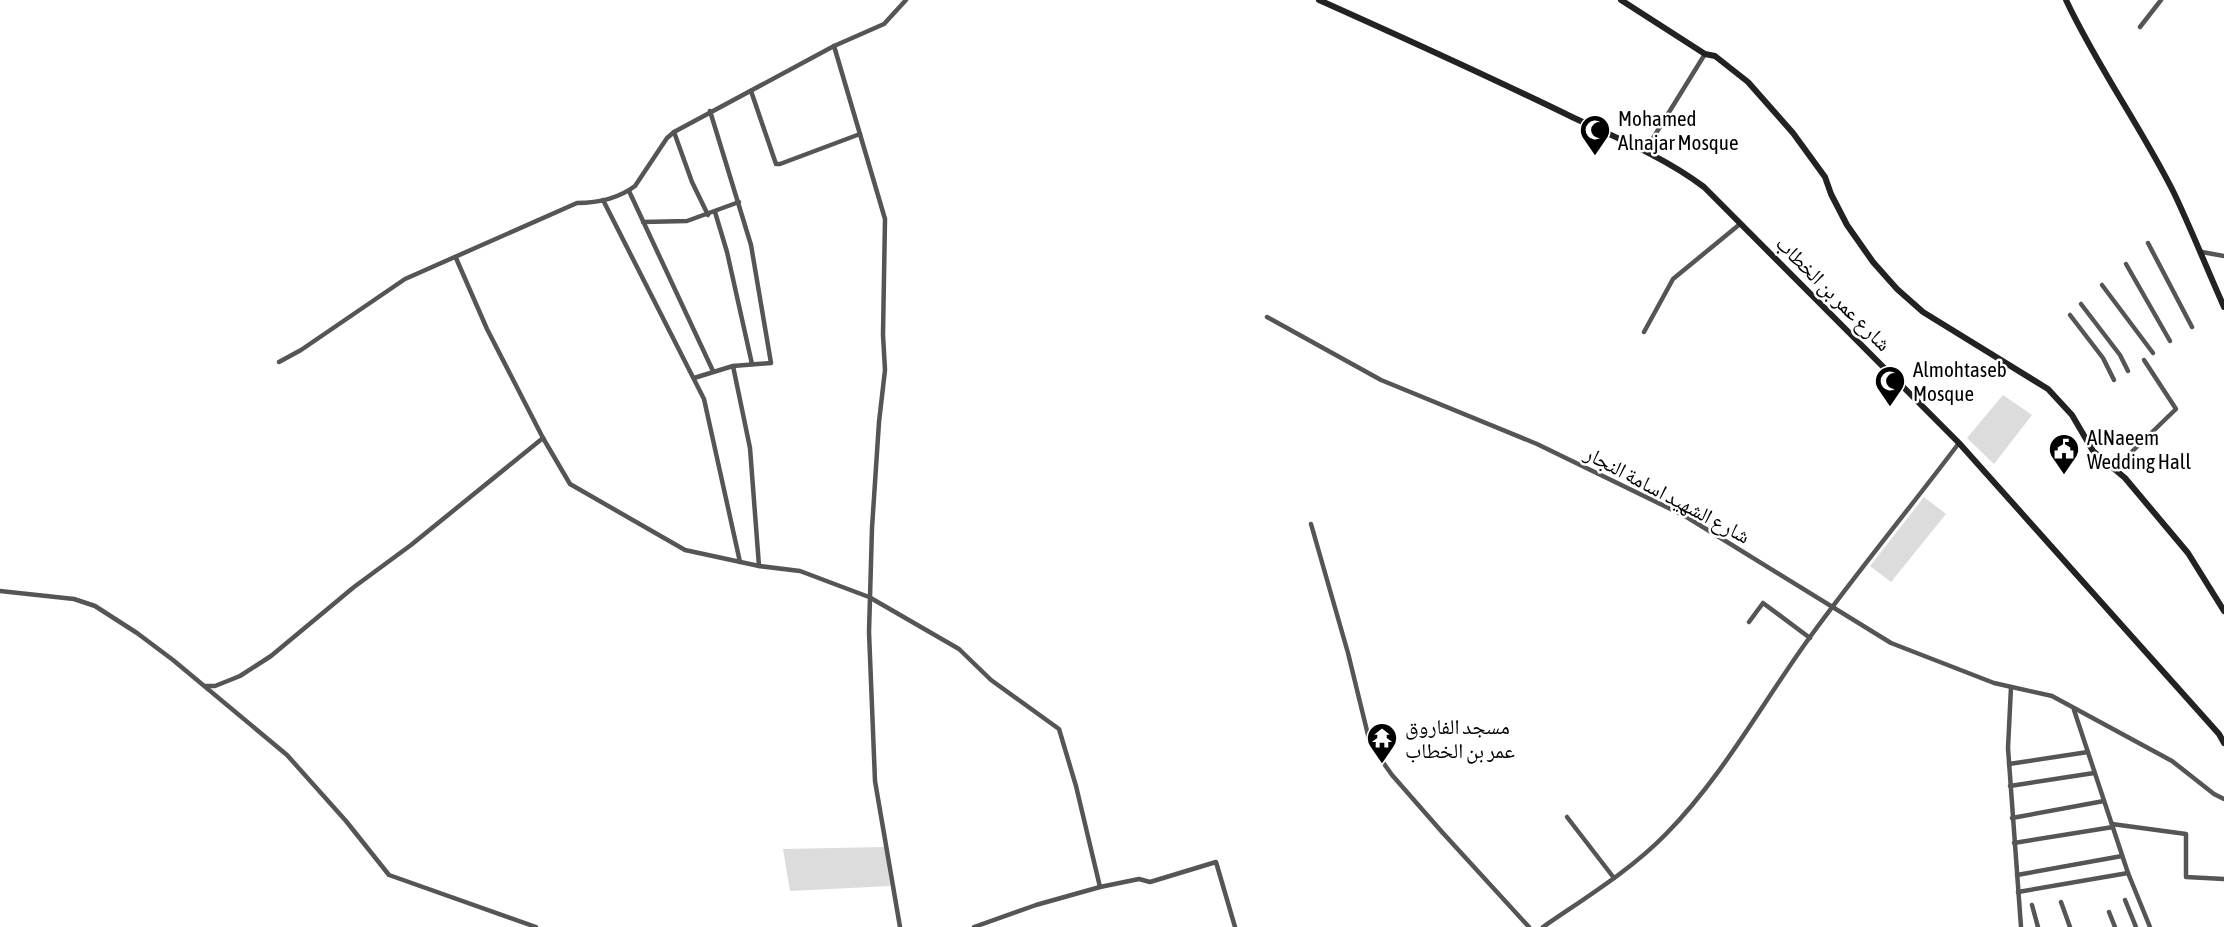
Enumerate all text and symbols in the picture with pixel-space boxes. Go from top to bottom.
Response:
place label: Mohamed Alnajar Mosque [1618,106,1738,154]
mosque icon: Mohamed Alnajar Mosque [1578,113,1612,157]
street label: شارع عمر بن الخطاب [1770,231,1896,357]
place label: Almohtaseb Mosque [1913,357,2007,405]
mosque icon: Almohtaseb Mosque [1873,364,1907,408]
place label: AlNaeem Wedding Hall [2087,425,2191,473]
public building icon: AlNaeem Wedding Hall [2047,432,2081,476]
street label: شارع الشهيد اسامة النجار [1579,440,1755,549]
place label: مسجد الفاروق عمر بن الخطاب [1405,714,1515,764]
temple icon: مسجد الفاروق عمر بن الخطاب [1365,721,1399,765]

